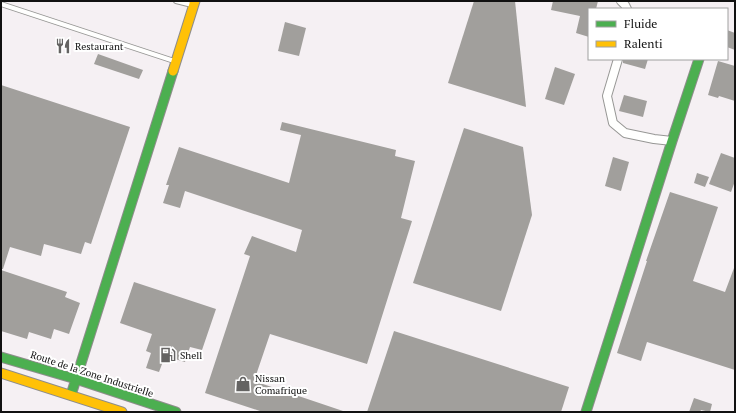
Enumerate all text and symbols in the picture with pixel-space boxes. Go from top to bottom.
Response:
legend [588,8,728,60]
text: Fluide [624,16,657,31]
text: Ralenti [624,36,663,51]
restaurant icon: Restaurant [54,37,72,55]
place label: Restaurant [75,40,124,53]
fuel station icon: Shell [159,346,177,364]
street label: Route de la Zone Industrielle [29,348,155,400]
place label: Shell [180,349,202,362]
place label: Nissan Comafrique [255,372,307,397]
shop icon: Nissan Comafrique [234,375,252,393]

